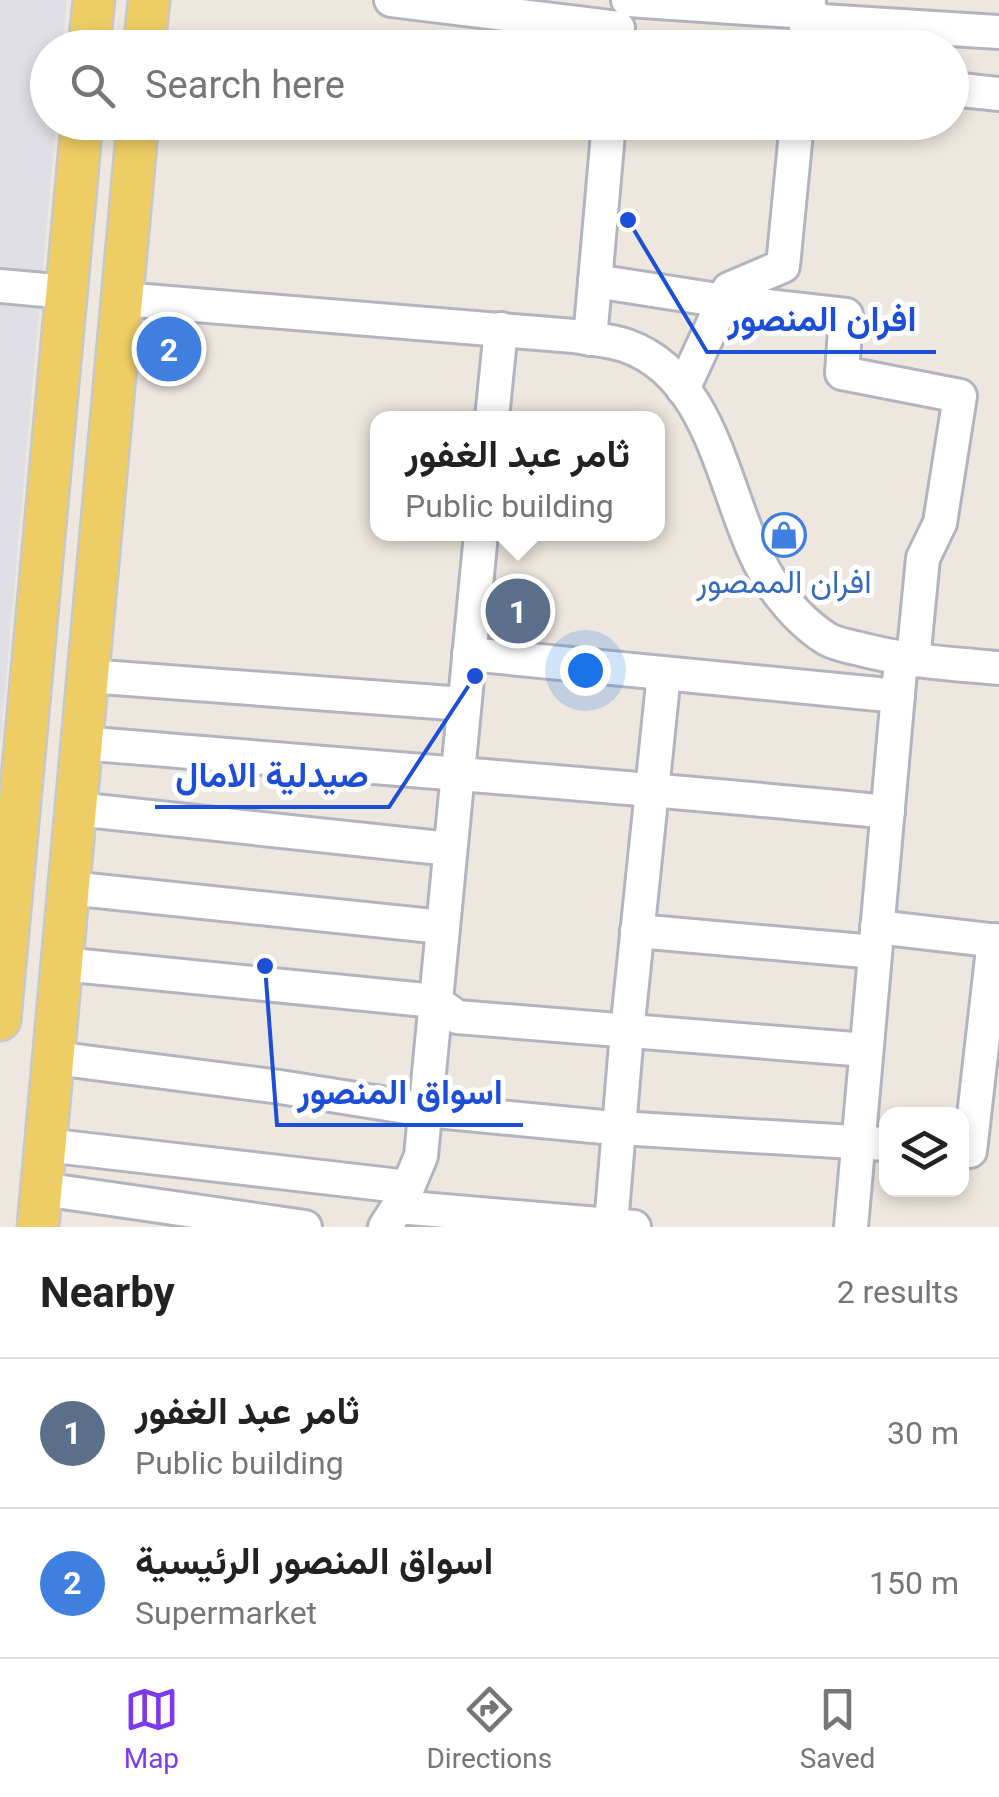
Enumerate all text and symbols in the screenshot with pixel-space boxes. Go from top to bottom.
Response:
search box [30,30,969,140]
icon: search [65,58,120,113]
text: Search here [145,63,345,107]
callout: افران المنصور [707,287,936,352]
text: افران المنصور [726,299,917,341]
pin: 2 [136,312,202,386]
popup [370,411,665,541]
text: ثامر عبد الغفور [405,432,630,476]
text: Public building [405,487,614,525]
shop icon: افران الممصور [761,512,807,558]
place label: افران الممصور [695,563,872,602]
pin: 1 [486,574,550,648]
your location [560,645,611,696]
callout: صيدلية الامال [155,742,389,807]
text: صيدلية الامال [175,755,369,796]
callout: اسواق المنصور [277,1060,523,1125]
text: اسواق المنصور [296,1072,503,1114]
map controls [879,1107,969,1197]
button: layers [879,1107,969,1197]
text: Nearby [40,1268,175,1317]
text: 2 results [837,1273,959,1311]
text: ثامر عبد الغفور [135,1389,360,1433]
text: 1 [63,1414,82,1452]
text: 30 m [887,1414,959,1452]
text: Public building [135,1444,344,1482]
text: اسواق المنصور الرئيسية [135,1539,493,1583]
text: 2 [63,1564,82,1602]
text: 150 m [869,1564,959,1602]
text: Supermarket [135,1594,317,1632]
tab: Map [124,1682,179,1775]
tab: Directions [426,1682,552,1775]
tab: Saved [800,1682,875,1775]

